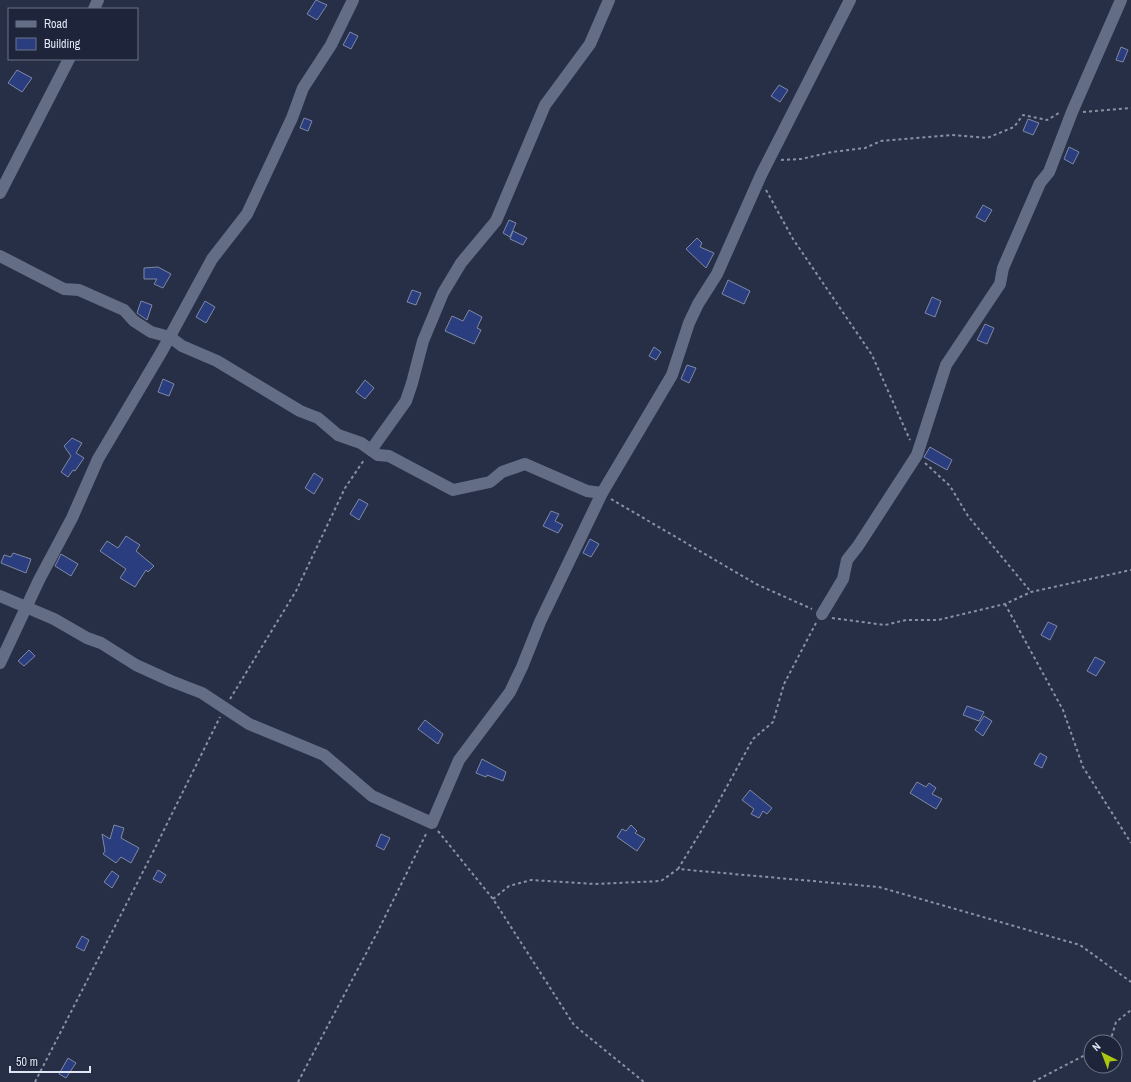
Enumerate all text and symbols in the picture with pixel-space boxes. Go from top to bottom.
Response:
legend [8,8,138,60]
text: Road [44,16,68,32]
text: Building [44,36,81,52]
north arrow [1083,1034,1123,1074]
text: N [1089,1039,1103,1054]
scale bar [10,1048,90,1074]
text: 50 m [16,1054,38,1070]

